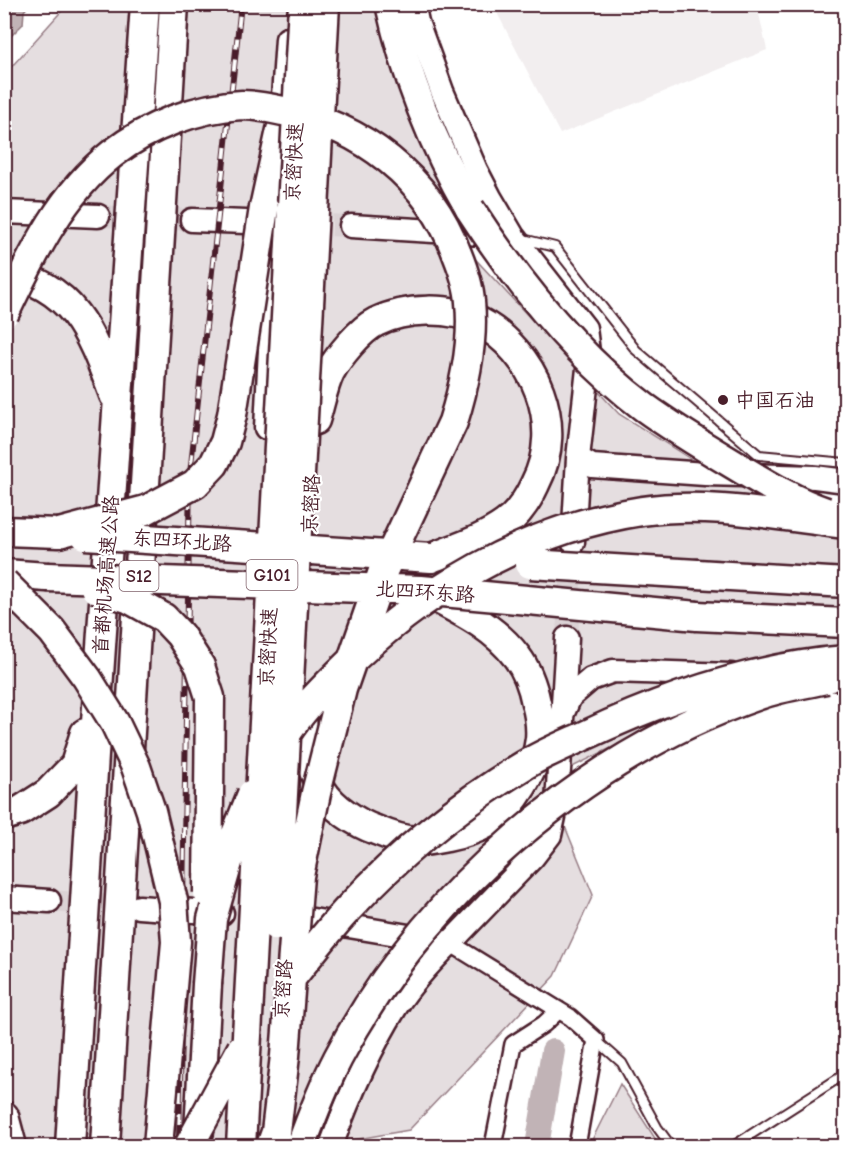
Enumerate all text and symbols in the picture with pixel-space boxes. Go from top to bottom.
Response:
street label: 京密快速 [280,121,308,203]
place label: 中国石油 [735,389,815,412]
marker: 中国石油 [716,393,730,407]
street label: 京密路 [298,472,324,535]
street label: 首都机场高速公路 [89,493,123,656]
street label: 东四环北路 [131,526,234,556]
road number: G101 [246,560,298,590]
road number: S12 [120,561,158,591]
street label: 北四环东路 [374,577,477,607]
street label: 京密快速 [254,606,282,688]
street label: 京密路 [269,957,297,1020]

